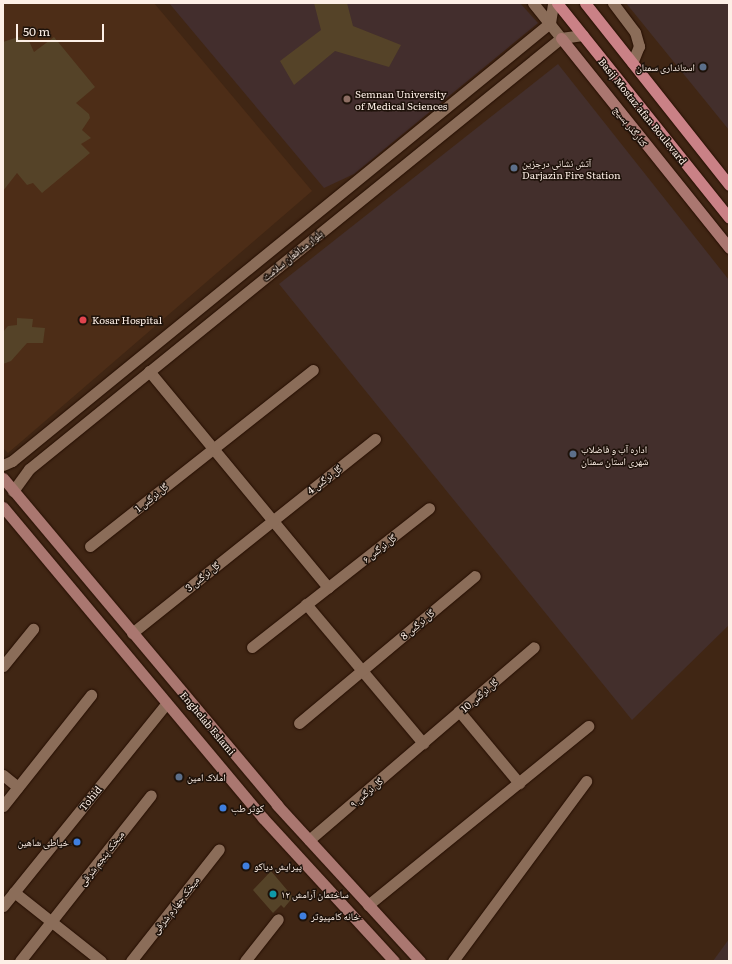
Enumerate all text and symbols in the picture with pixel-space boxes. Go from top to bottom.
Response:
scale bar [18,16,106,42]
text: 50 m [23,22,50,40]
street label: Basij Mostaz'afan Boulevard [596,55,690,167]
place label: استانداری سمنان [636,61,695,73]
marker: استانداری سمنان [698,62,708,72]
place label: Semnan University of Medical Sciences [355,87,447,110]
marker: Semnan University of Medical Sciences [342,94,352,104]
street label: کنارگذر بسیج [612,103,650,149]
place label: آتش نشانی درجزین Darjazin Fire Station [522,156,621,180]
marker: آتش نشانی درجزین Darjazin Fire Station [509,163,519,173]
street label: بلوار مدافعان سلامت [259,227,325,283]
marker: Kosar Hospital [77,314,89,326]
place label: Kosar Hospital [92,314,162,326]
place label: اداره آب و فاضلاب شهری استان سمنان [581,442,649,466]
marker: اداره آب و فاضلاب شهری استان سمنان [568,449,578,459]
street label: گل نرگس 4 [304,462,344,496]
street label: گل نرگس 1 [132,480,170,514]
street label: گل نرگس ۶ [360,531,398,565]
street label: گل نرگس 3 [182,559,222,593]
street label: گل نرگس 8 [398,606,436,642]
street label: گل نرگس 10 [458,676,500,714]
street label: Enghelab Eslami [178,689,238,757]
place label: املاک امین [187,771,226,783]
marker: املاک امین [174,772,184,782]
street label: گل نرگس ۹ [347,774,385,810]
street label: Tohid [76,783,104,813]
place label: کوثر طب [231,802,264,814]
marker: کوثر طب [218,803,228,813]
street label: میخک پنجم شرقی [76,828,126,888]
place label: خیاطی شاهین [17,836,69,848]
marker: خیاطی شاهین [72,837,82,847]
place label: پیرایش دیاکو [254,860,302,872]
marker: پیرایش دیاکو [241,861,251,871]
street label: میخک چهارم شرقی [149,874,201,936]
place label: ساختمان آرامش ۱۲ [281,888,349,900]
marker: ساختمان آرامش ۱۲ [268,889,278,899]
place label: خانه کامپیوتر [311,910,360,922]
marker: خانه کامپیوتر [298,911,308,921]

